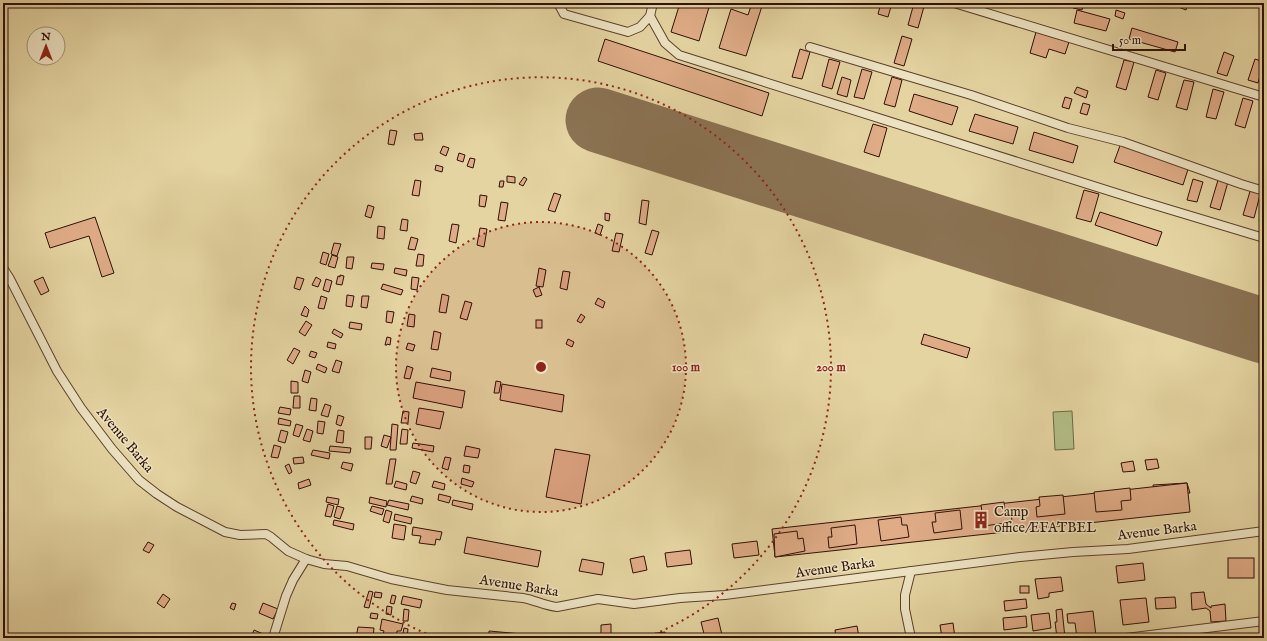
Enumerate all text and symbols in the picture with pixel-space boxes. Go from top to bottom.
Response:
north arrow [26,26,66,66]
scale bar [1113,26,1185,52]
text: N [40,30,51,44]
text: 50 m [1119,33,1141,48]
centre of rings [534,360,548,374]
text: 100 m [672,360,701,375]
text: 200 m [816,360,846,375]
street label: Avenue Barka [92,403,158,477]
place label: Camp office/EFATBEL [994,503,1096,537]
building icon: Camp office/EFATBEL [971,510,991,530]
street label: Avenue Barka [1115,517,1199,545]
street label: Avenue Barka [793,553,877,583]
street label: Avenue Barka [477,571,561,601]

